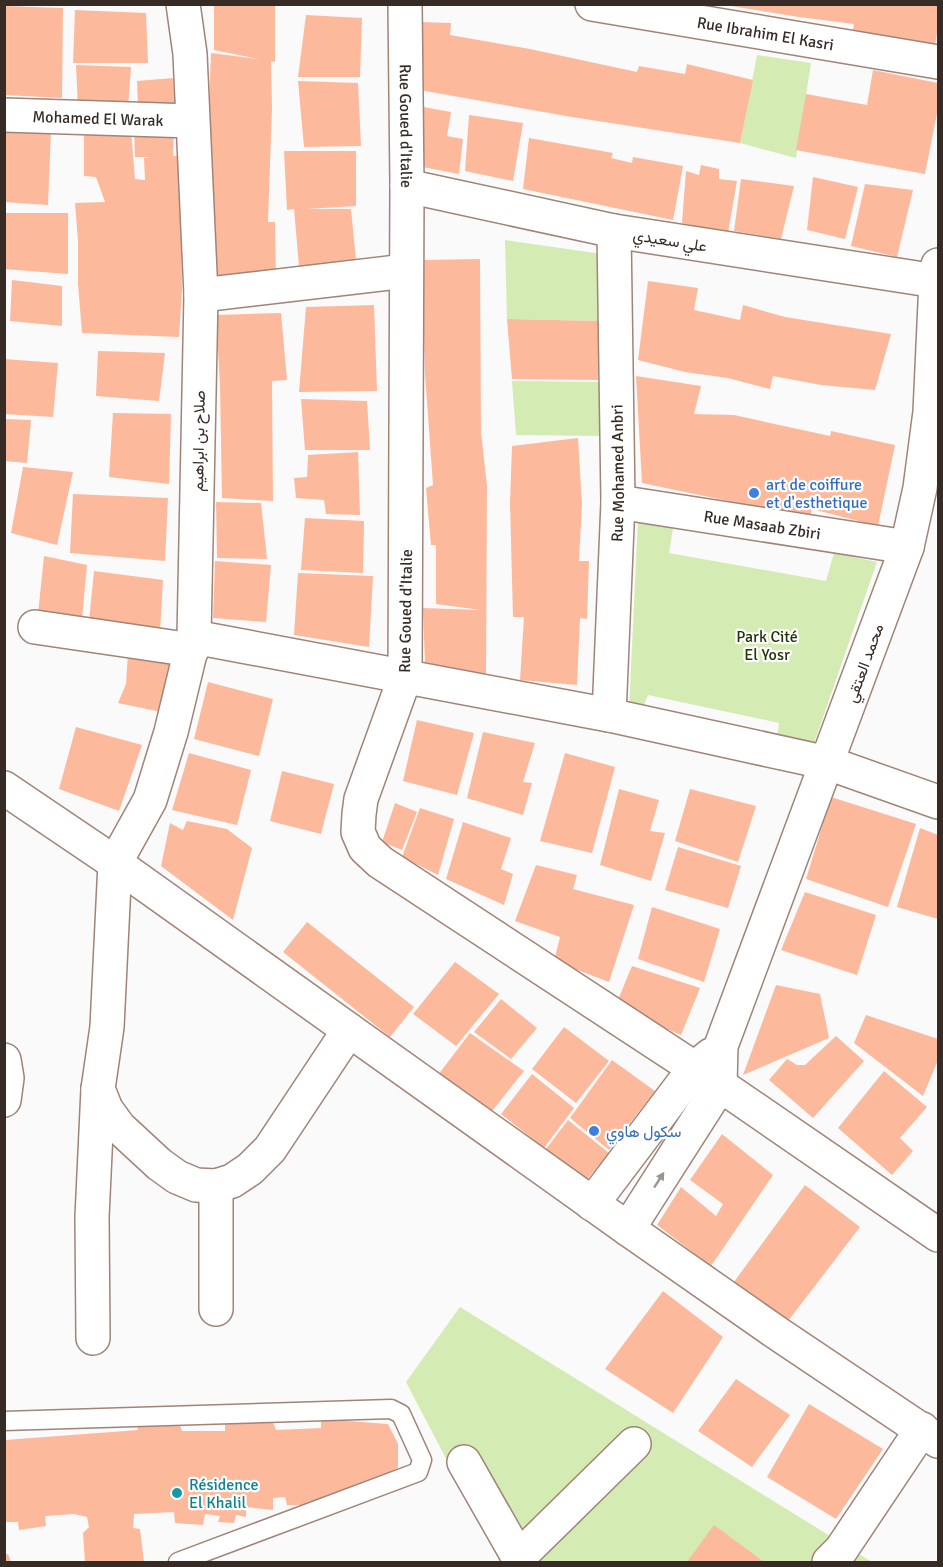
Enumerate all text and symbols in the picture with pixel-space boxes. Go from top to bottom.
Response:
street label: Rue Ibrahim El Kasri [695,13,835,55]
street label: Rue Goued d'Italie [395,64,416,188]
street label: Mohamed El Warak [32,107,164,131]
street label: علي سعيدي [631,225,708,260]
street label: صلاح بن ابراهيم [188,390,211,492]
street label: Rue Mohamed Anbri [607,404,629,543]
place label: art de coiffure et d'esthetique [766,475,867,513]
marker: art de coiffure et d'esthetique [747,486,761,500]
street label: Rue Masaab Zbiri [702,506,822,544]
street label: Rue Goued d'Italie [395,549,417,673]
street label: محمد العتقي [841,621,891,707]
park label: Park Cité El Yosr [736,627,798,665]
place label: سكول هاوي [606,1122,681,1145]
marker: سكول هاوي [587,1124,601,1138]
one-way arrow [654,1171,665,1188]
place label: Résidence El Khalil [189,1475,258,1513]
marker: Résidence El Khalil [170,1486,184,1500]

